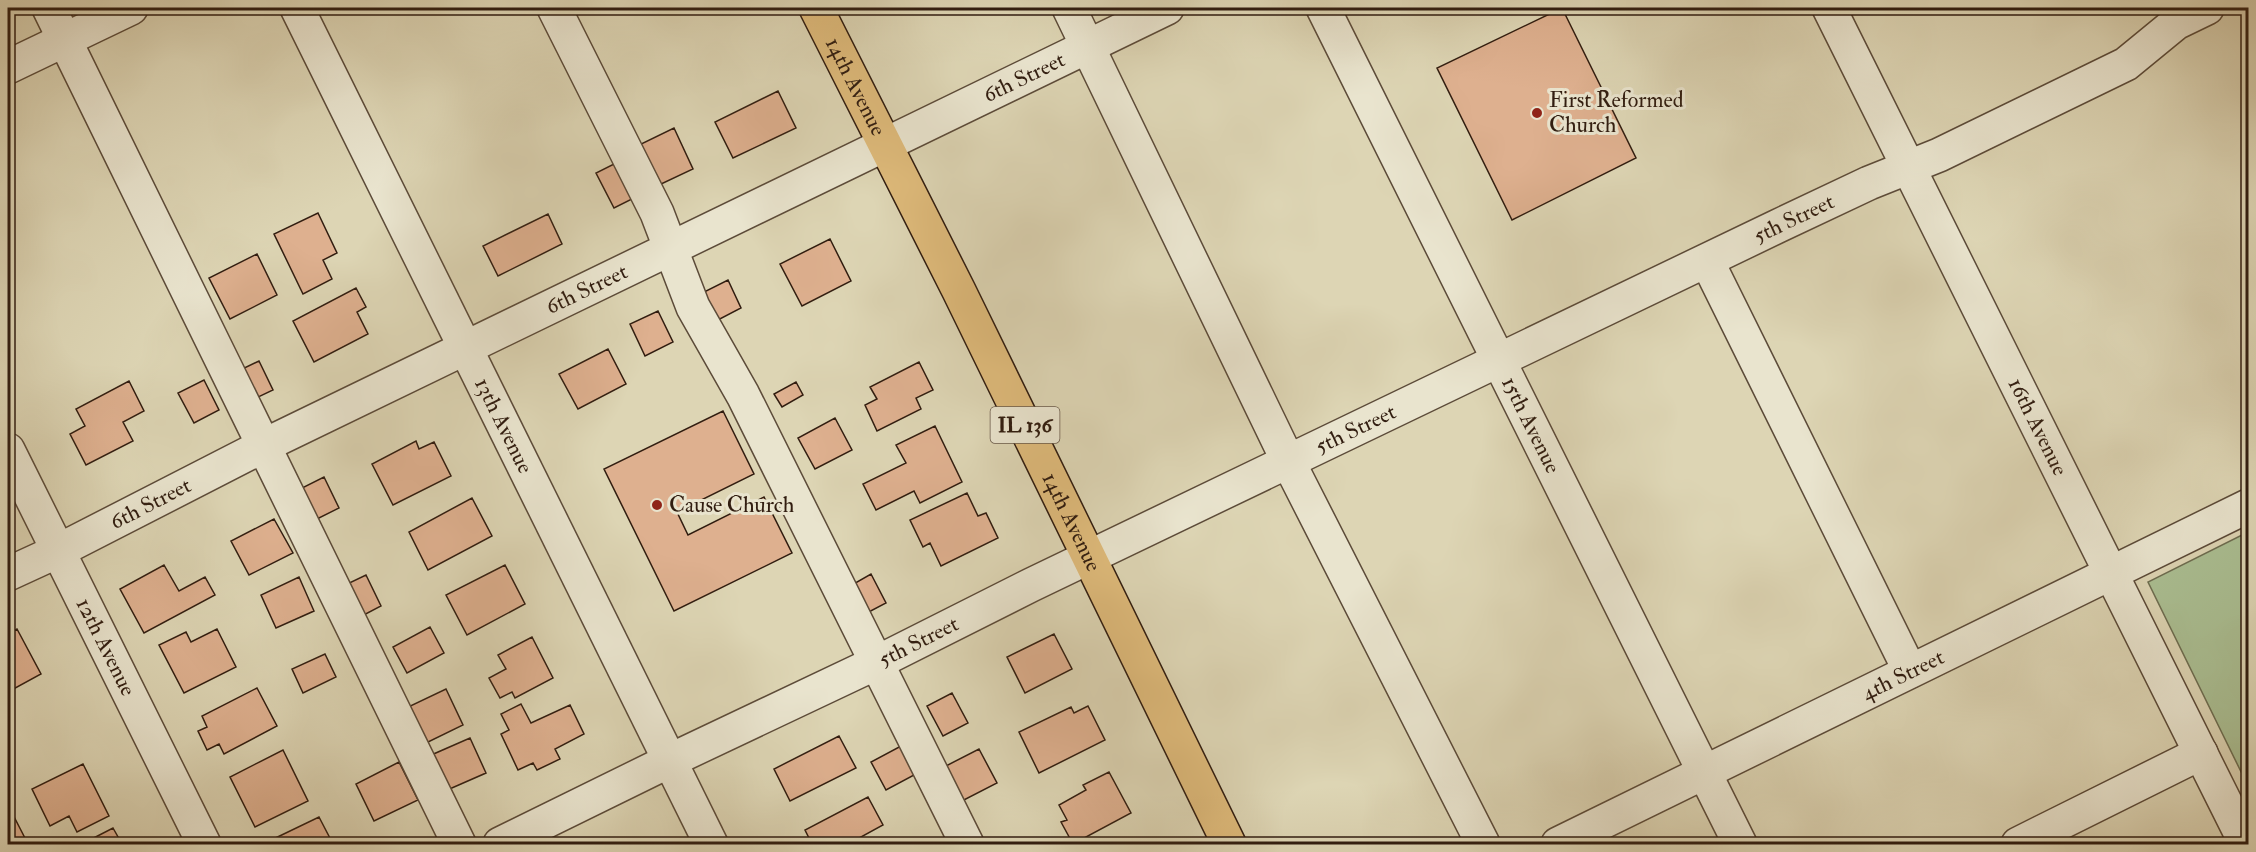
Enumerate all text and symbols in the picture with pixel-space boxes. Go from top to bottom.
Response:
street label: 14th Avenue [819,33,892,141]
street label: 6th Street [979,46,1069,109]
place label: First Reformed Church [1549,86,1684,139]
marker: First Reformed Church [1530,106,1544,120]
street label: 5th Street [1749,188,1839,250]
street label: 6th Street [541,258,632,321]
street label: 15th Avenue [1495,372,1567,478]
street label: 13th Avenue [468,373,539,478]
street label: 16th Avenue [2002,373,2074,480]
street label: 5th Street [1311,398,1400,460]
road number: IL 136 [990,407,1060,443]
street label: 14th Avenue [1036,468,1108,576]
street label: 6th Street [105,471,196,536]
place label: Cause Church [669,491,795,519]
marker: Cause Church [650,498,664,512]
street label: 12th Avenue [70,593,142,701]
street label: 5th Street [874,610,963,673]
street label: 4th Street [1857,643,1949,707]

